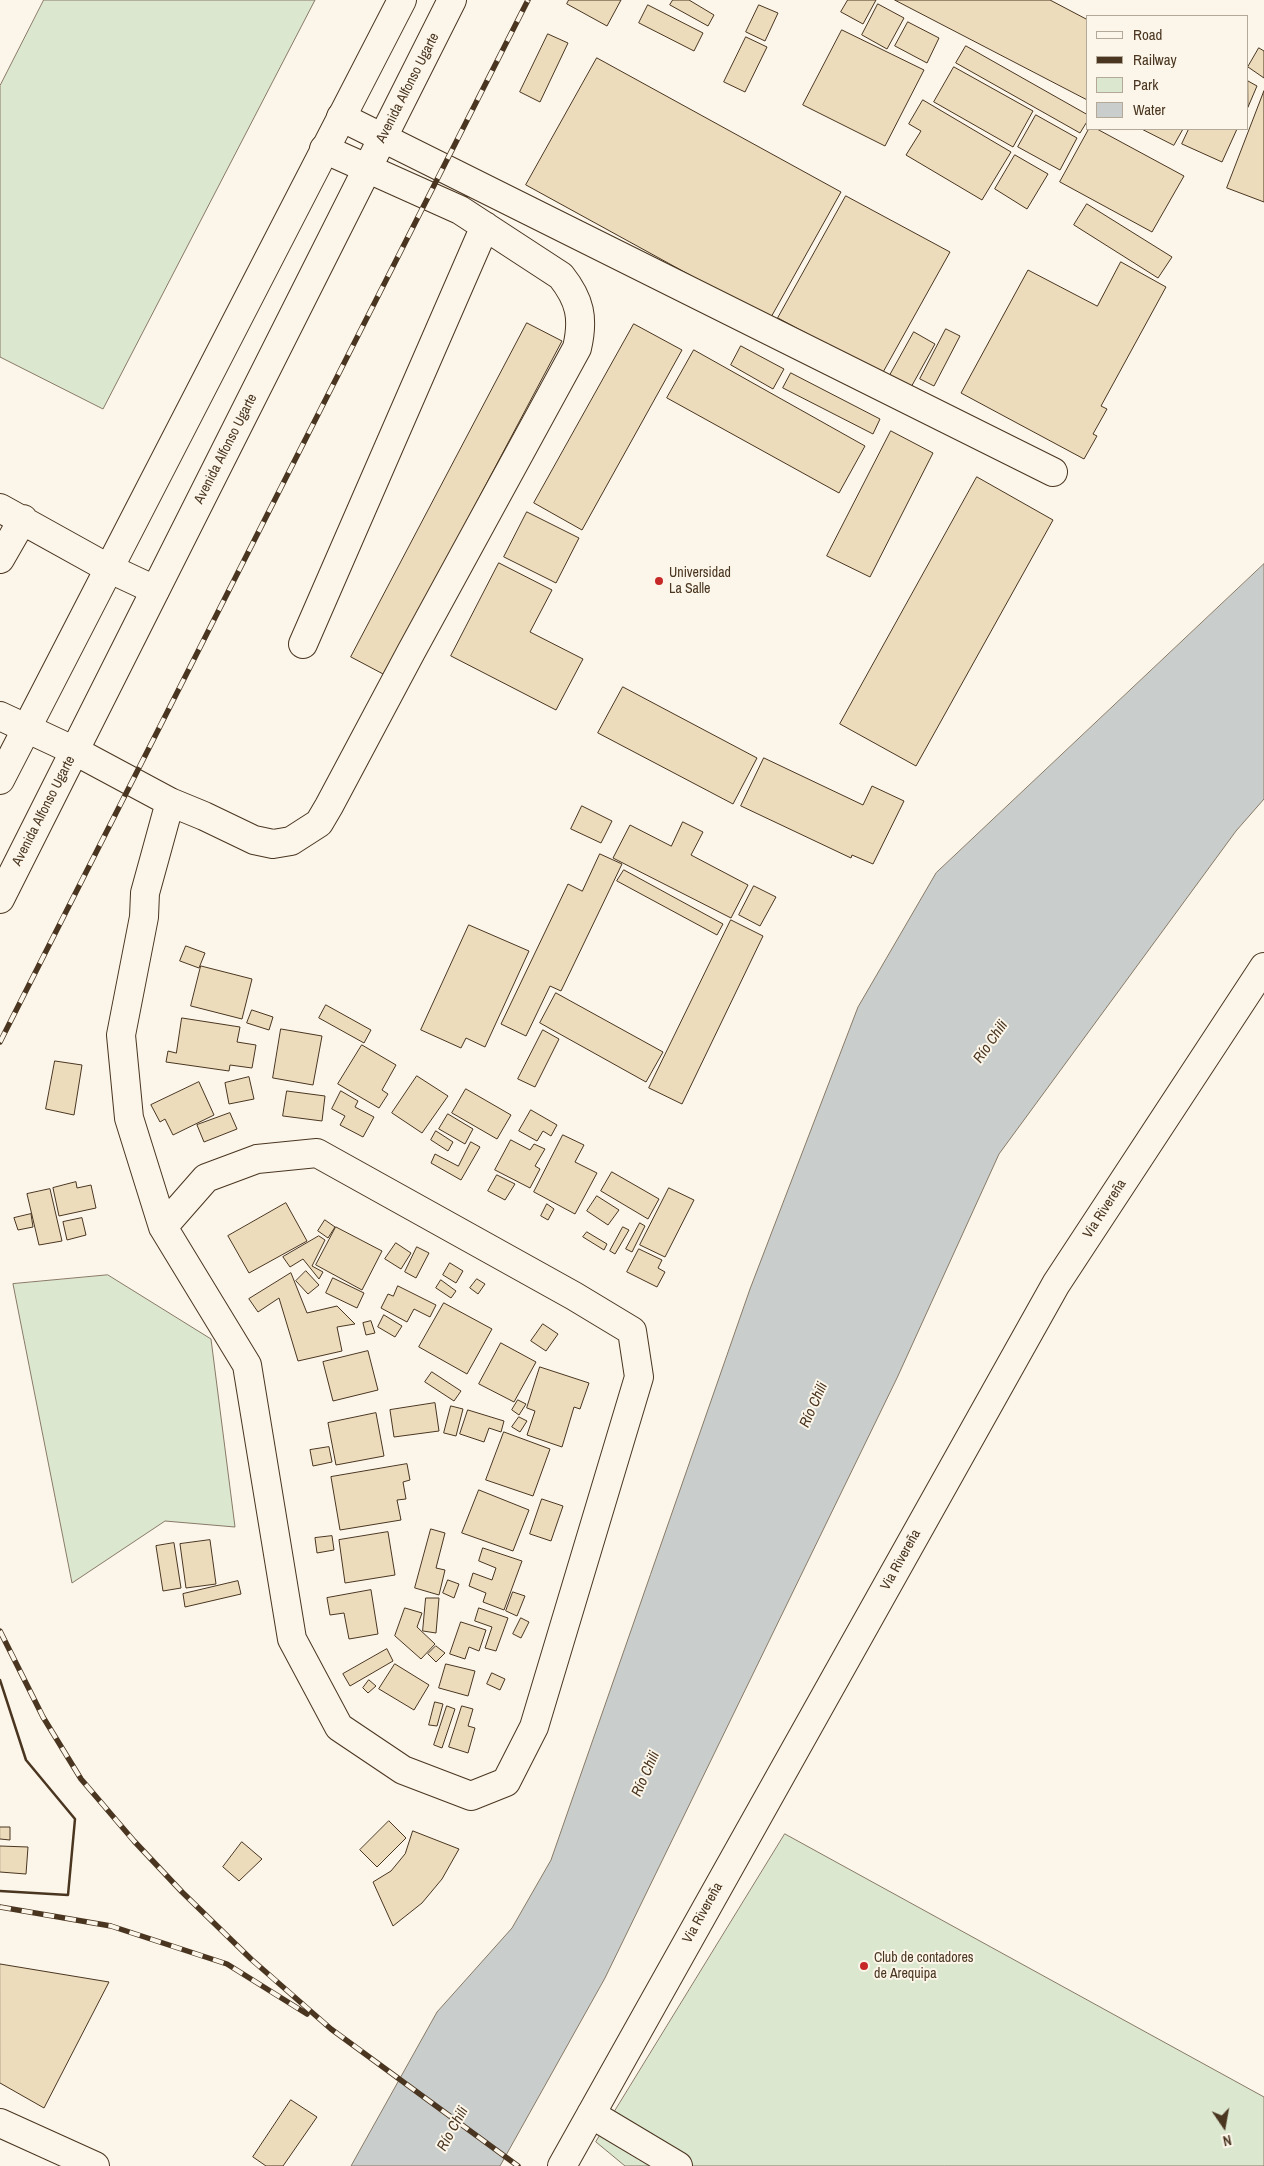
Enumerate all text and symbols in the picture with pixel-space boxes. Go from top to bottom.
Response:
legend [1086,15,1249,130]
text: Road [1133,24,1162,45]
street label: Avenida Alfonso Ugarte [373,30,443,146]
text: Railway [1133,49,1177,70]
text: Park [1133,74,1158,95]
text: Water [1133,99,1165,120]
street label: Avenida Alfonso Ugarte [191,391,261,507]
place label: Universidad La Salle [669,565,731,598]
marker: Universidad La Salle [653,575,665,587]
street label: Avenida Alfonso Ugarte [9,753,79,869]
water label: Río Chili [970,1017,1012,1067]
street label: Via Rivereña [1080,1176,1130,1242]
water label: Río Chili [796,1379,832,1431]
street label: Via Rivereña [877,1527,925,1593]
water label: Río Chili [628,1748,664,1800]
street label: Via Rivereña [679,1880,727,1946]
place label: Club de contadores de Arequipa [874,1950,974,1982]
marker: Club de contadores de Arequipa [858,1960,870,1972]
north arrow [1199,2101,1249,2151]
water label: Río Chili [434,2104,472,2154]
text: N [1221,2131,1233,2150]

